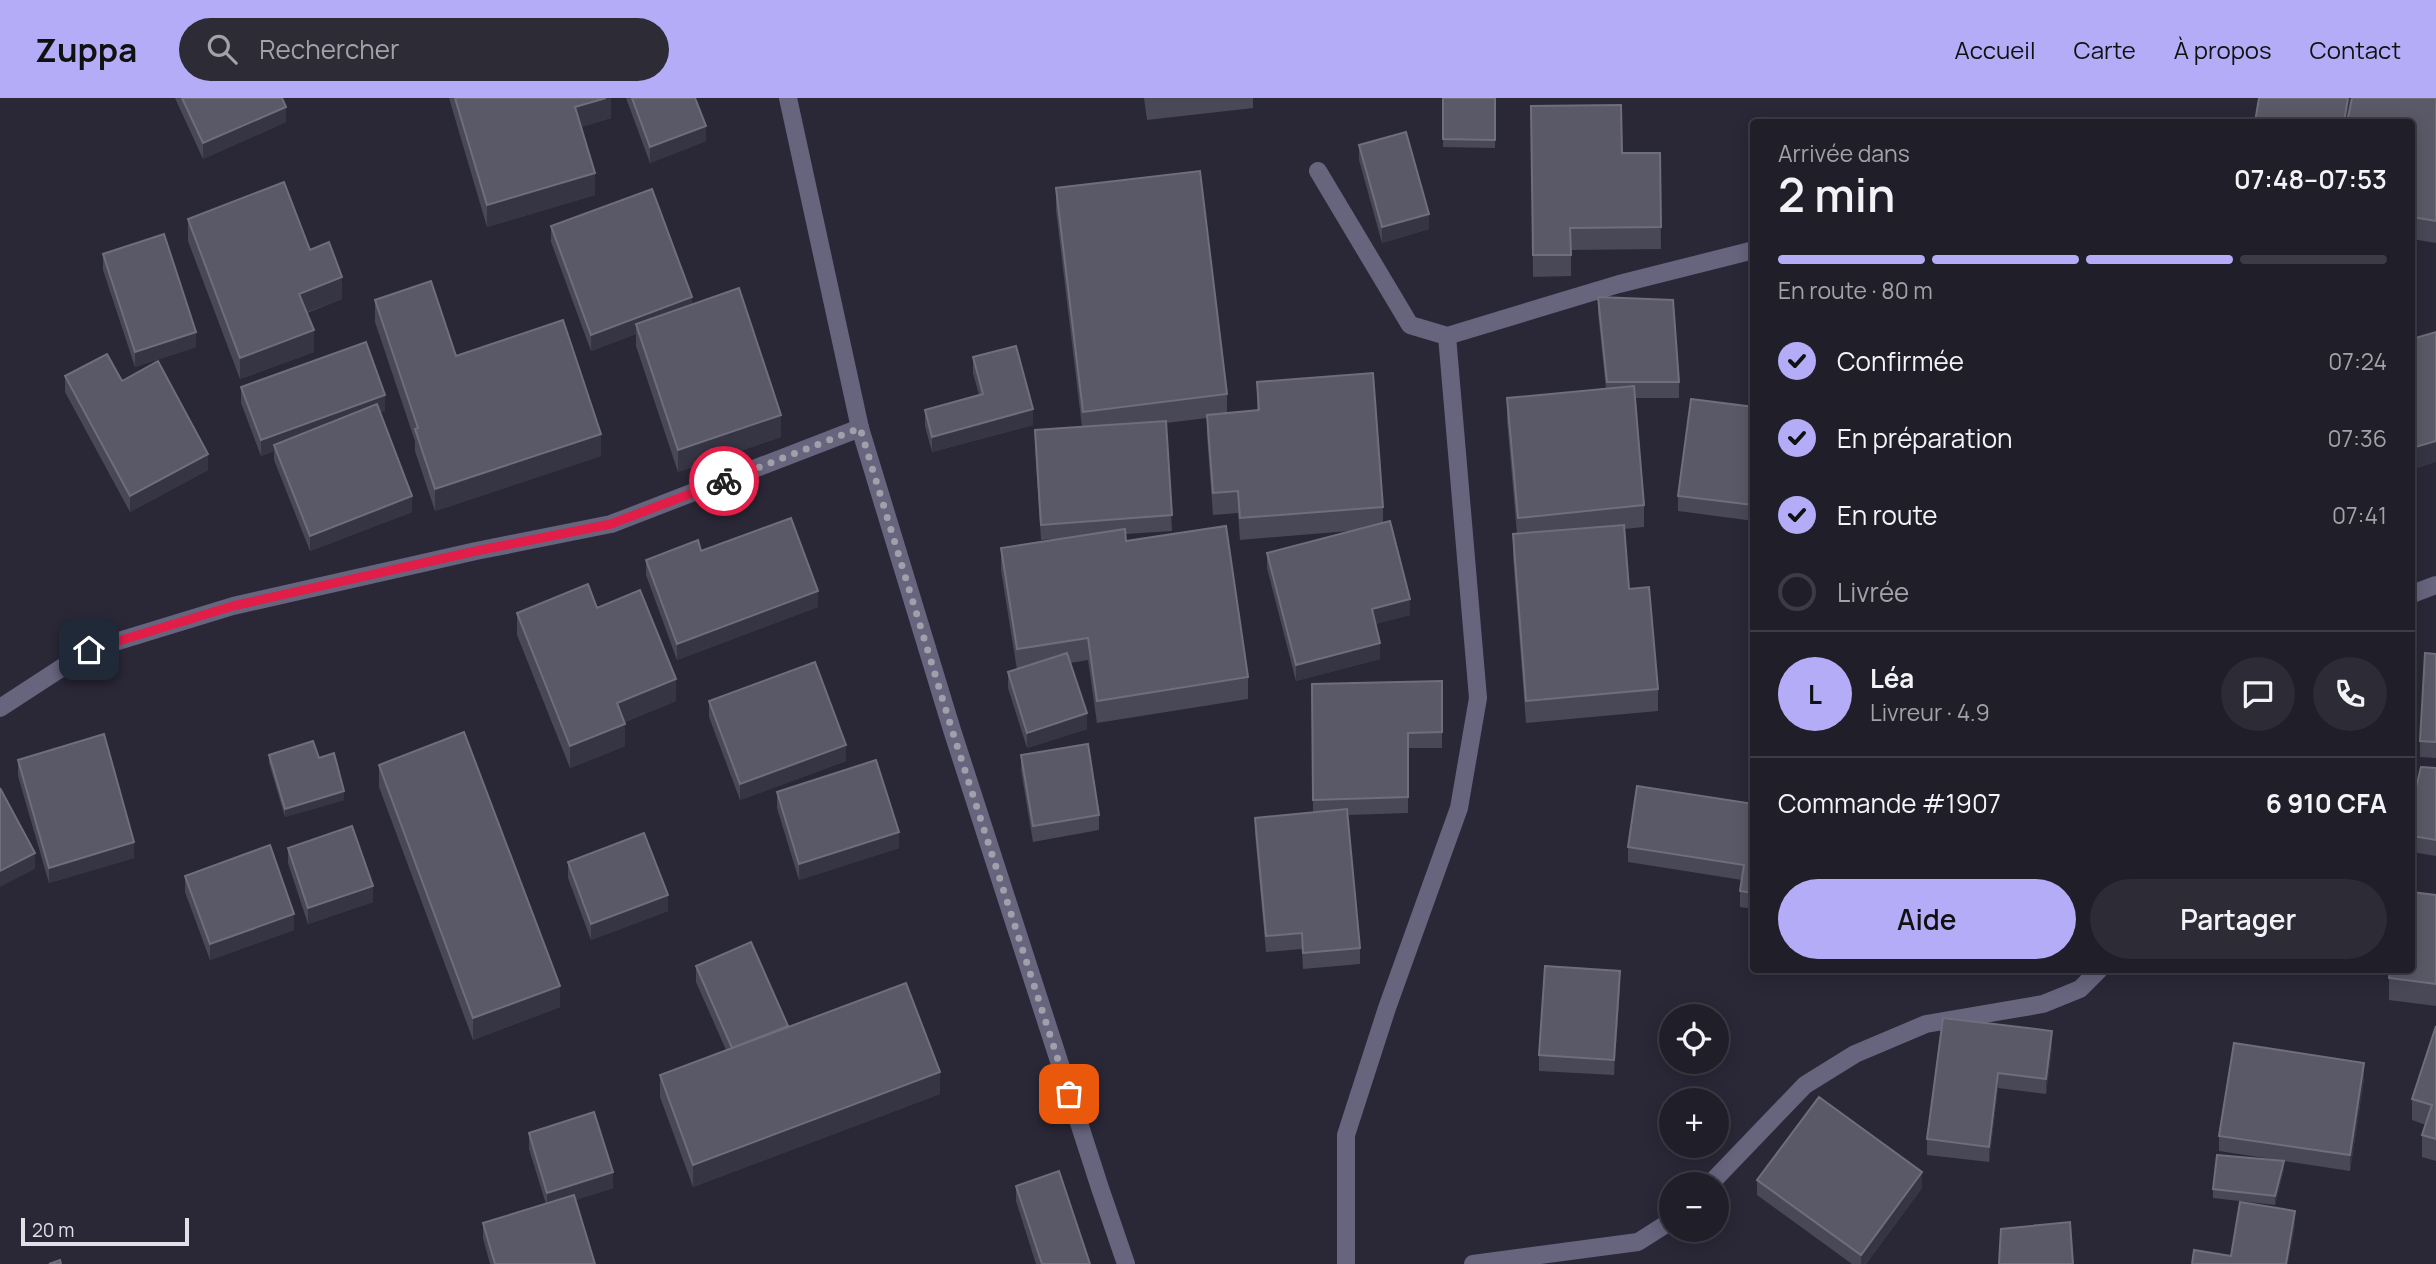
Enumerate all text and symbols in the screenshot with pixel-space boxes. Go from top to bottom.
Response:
search box [179,18,669,81]
text: Zuppa [35,27,137,72]
icon: search [203,30,241,68]
text: Rechercher [259,31,399,67]
text: Accueil [1955,33,2035,66]
text: Carte [2073,33,2136,66]
text: À propos [2174,33,2272,66]
text: Contact [2310,33,2401,66]
text: Arrivée dans [1778,137,1910,169]
text: 07:48–07:53 [2234,161,2387,197]
text: 2 min [1778,163,1895,226]
text: En route · 80 m [1778,274,1933,306]
icon: check [1778,342,1816,380]
text: Confirmée [1837,343,1964,379]
text: 07:24 [2328,345,2387,377]
icon: check [1778,419,1816,457]
text: En préparation [1837,420,2012,456]
text: 07:36 [2328,422,2387,454]
courier [689,446,759,516]
icon: bike [705,462,743,500]
icon: check [1778,496,1816,534]
text: En route [1837,497,1938,533]
text: 07:41 [2332,499,2387,531]
text: Livrée [1837,574,1909,610]
pin [59,620,119,680]
icon: home [70,631,108,669]
button: chat [2221,657,2295,731]
button: phone [2313,657,2387,731]
text: Léa [1870,660,1914,696]
text: L [1808,676,1822,712]
text: Livreur · 4.9 [1870,696,1990,728]
text: Commande #1907 [1778,785,2001,821]
text: 6 910 CFA [2266,785,2387,821]
button: Aide [1778,879,2076,959]
button: Partager [2090,879,2387,959]
map controls [1659,1004,1729,1242]
button: locate [1659,1004,1729,1074]
pin [1039,1064,1099,1124]
icon: bag [1050,1075,1088,1113]
button: + [1659,1088,1729,1158]
button: − [1659,1172,1729,1242]
scale bar [21,1215,189,1247]
text: 20 m [32,1217,74,1243]

